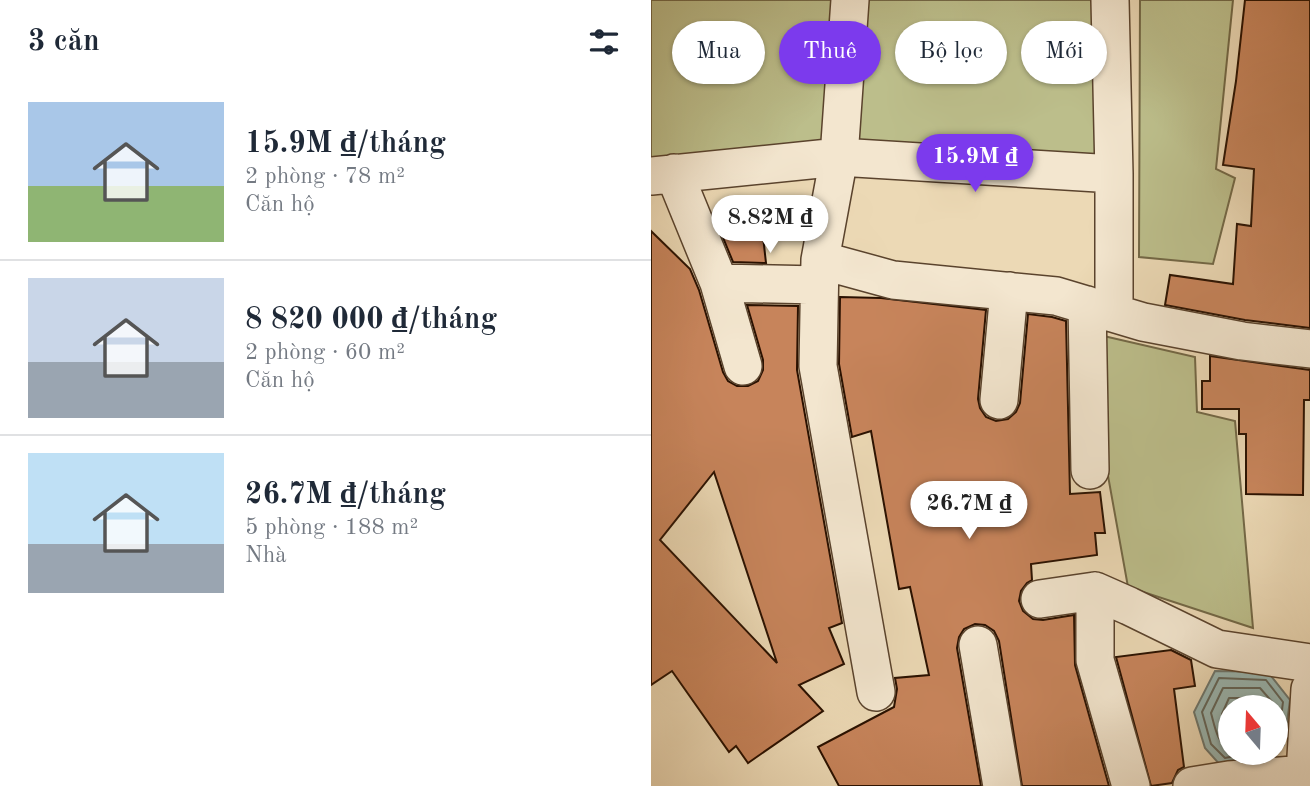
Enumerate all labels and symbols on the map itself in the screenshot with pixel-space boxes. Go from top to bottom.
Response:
pin: 15.9M ₫ [910,134,1040,194]
pin: 8.82M ₫ [705,196,835,255]
pin: 26.7M ₫ [904,482,1034,541]
north arrow [1218,695,1288,765]

